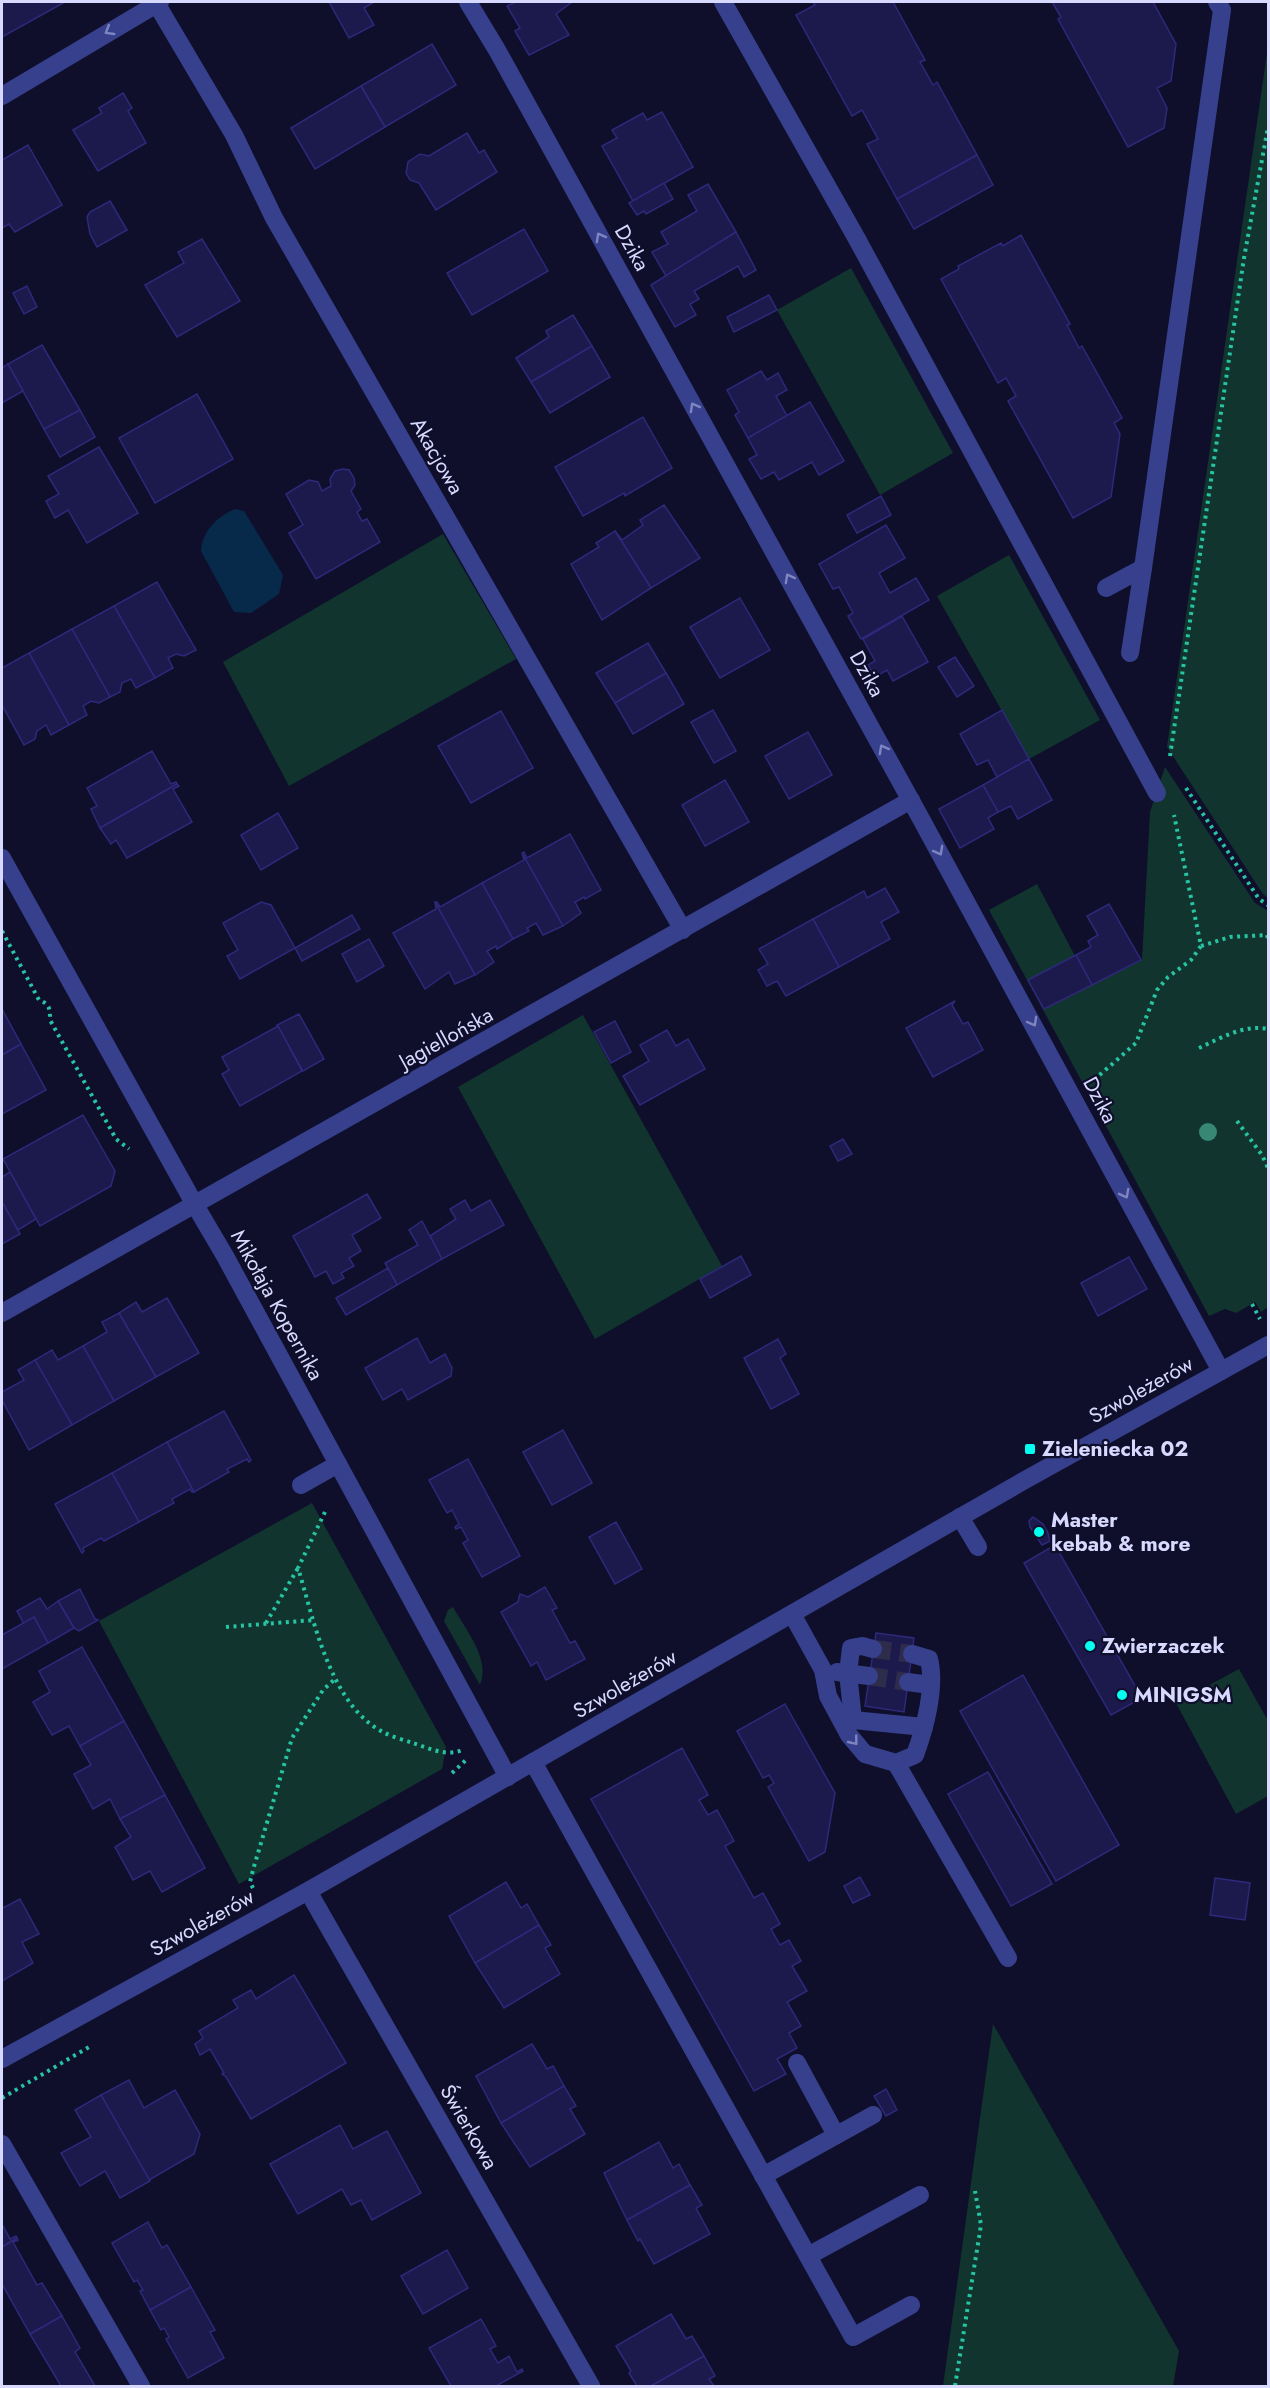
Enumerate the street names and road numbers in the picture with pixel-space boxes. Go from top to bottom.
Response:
street label: Dzika [607,219,657,277]
street label: Akacjowa [403,412,471,500]
street label: Dzika [842,645,892,703]
street label: Jagiellońska [391,1000,498,1078]
street label: Dzika [1075,1071,1125,1129]
street label: Mikołaja Kopernika [223,1224,331,1386]
street label: Szwoleżerów [1083,1349,1199,1431]
street label: Szwoleżerów [568,1642,683,1726]
street label: Szwoleżerów [144,1882,260,1964]
street label: Świerkowa [433,2079,505,2175]

